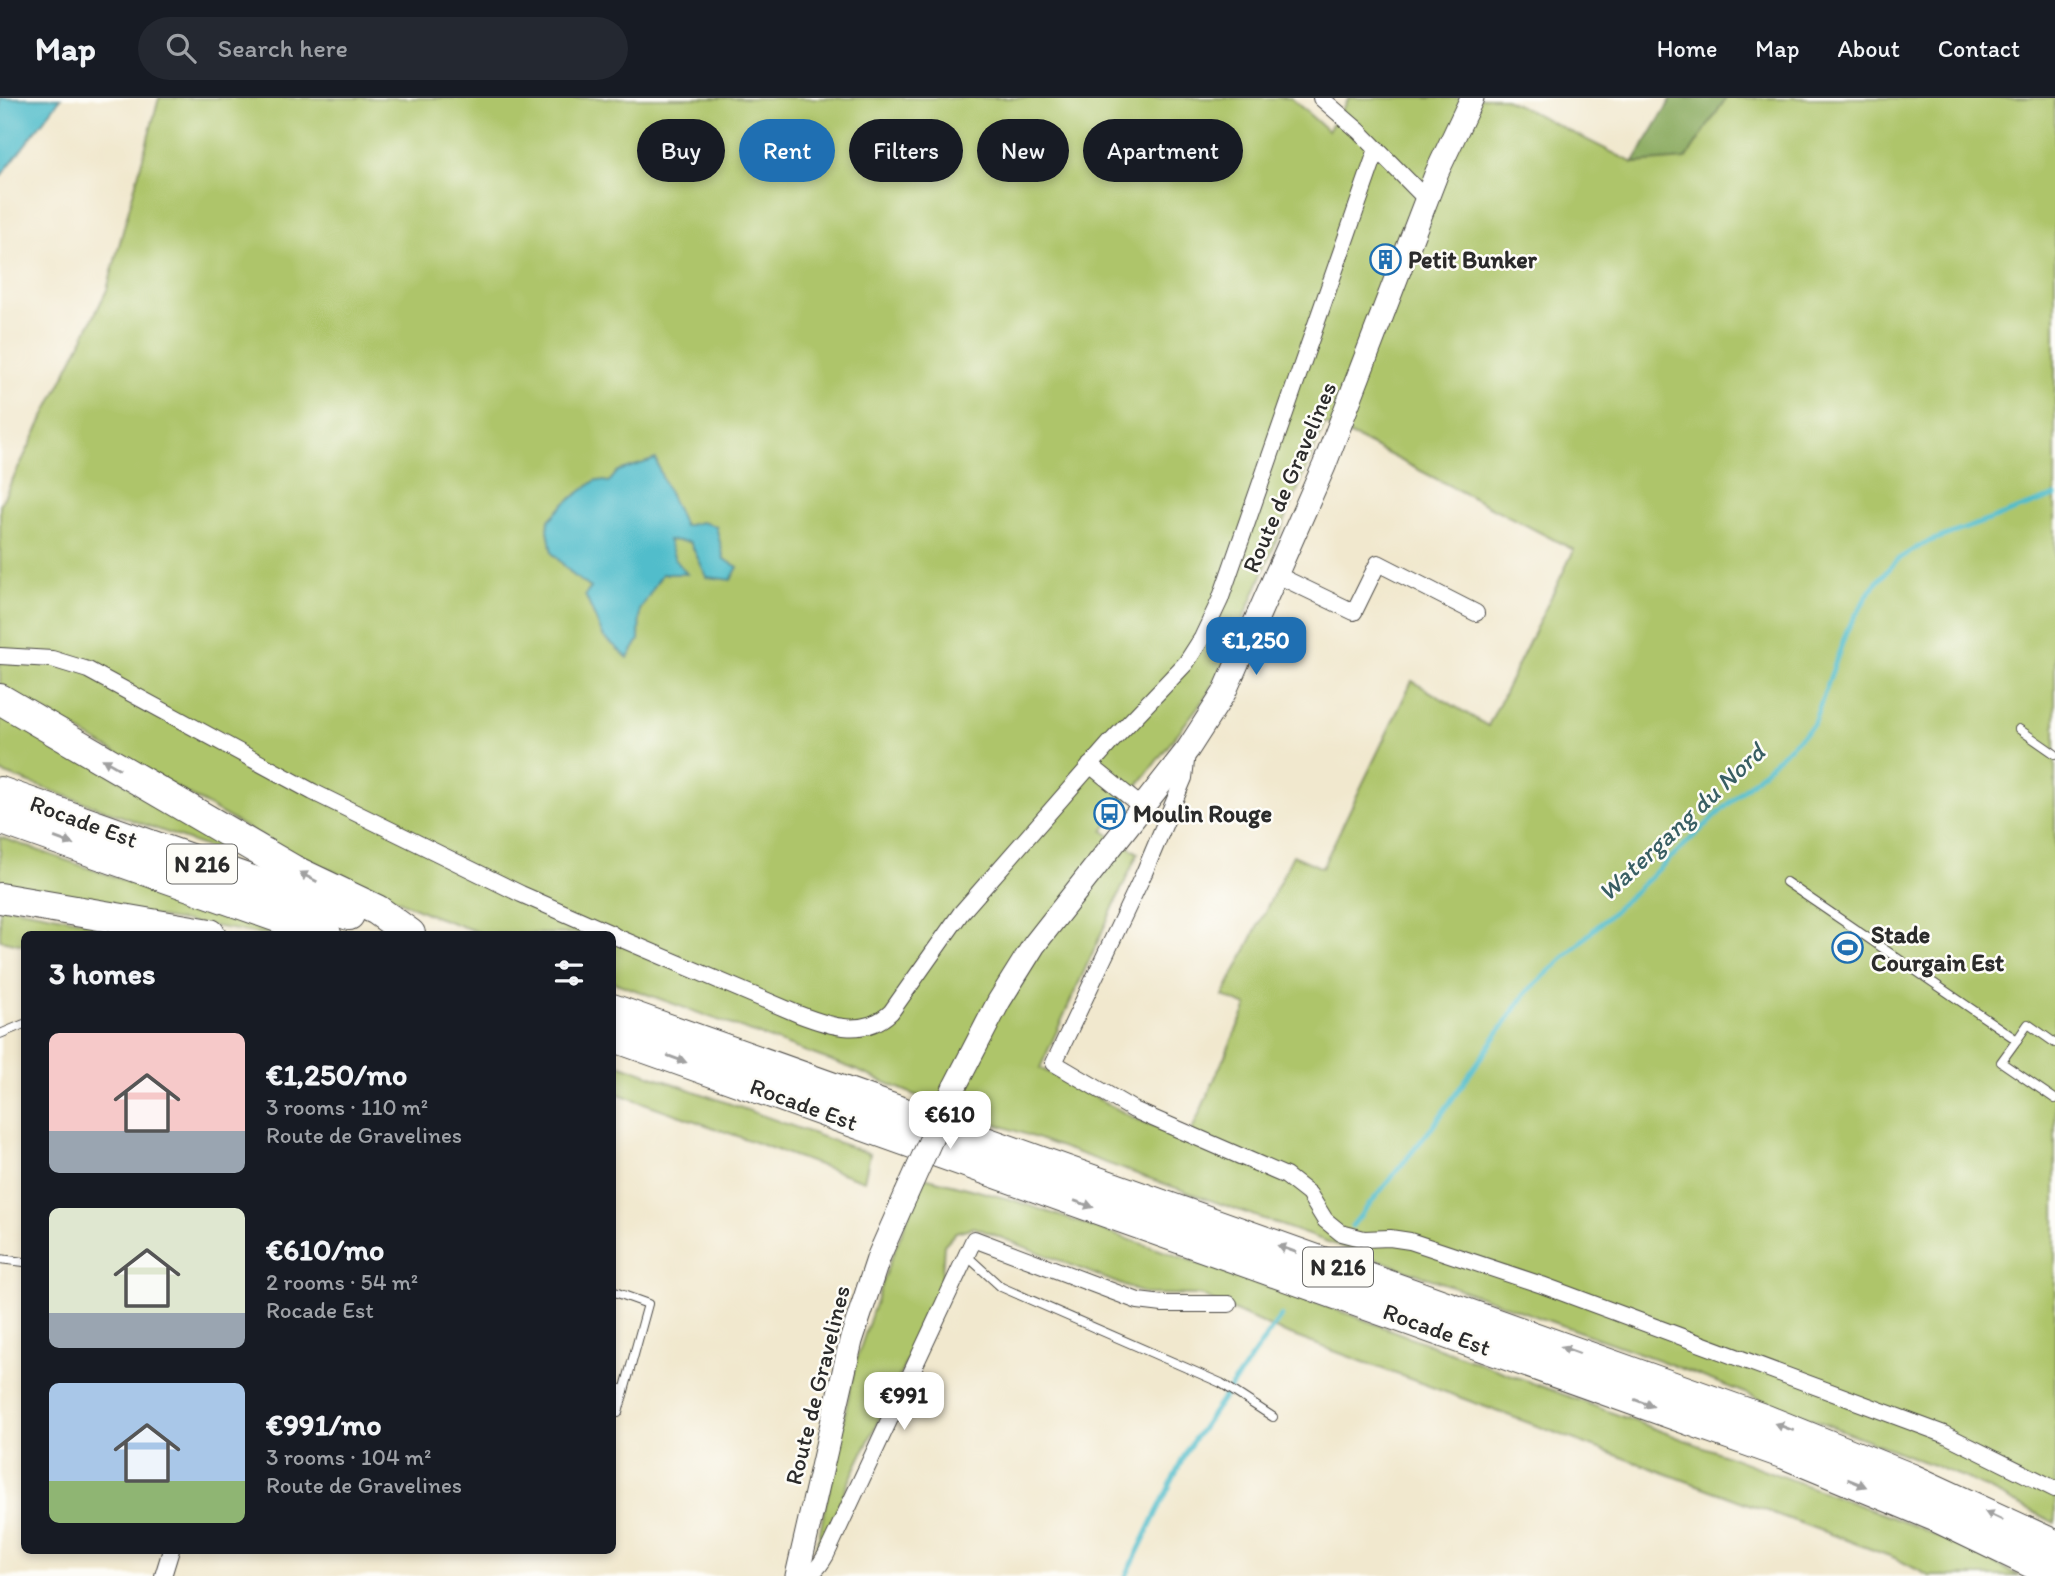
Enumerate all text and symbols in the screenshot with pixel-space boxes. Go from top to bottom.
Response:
search box [138,17,628,80]
text: Map [35,29,96,68]
icon: search [162,29,200,67]
text: Search here [218,32,348,64]
text: Home [1657,34,1717,63]
text: Map [1755,34,1799,63]
text: About [1837,34,1900,63]
text: Contact [1938,34,2020,63]
chip: Buy [637,119,725,182]
chip: Rent [739,119,835,182]
chip: Filters [849,119,963,182]
chip: New [977,119,1069,182]
chip: Apartment [1083,119,1243,182]
building icon: Petit Bunker [1368,242,1402,276]
place label: Petit Bunker [1408,245,1538,274]
street label: Route de Gravelines [1236,377,1342,577]
pin: €1,250 [1199,618,1313,677]
text: €1,250 [1222,626,1290,654]
water label: Watergang du Nord [1591,734,1773,908]
one-way arrow [101,758,121,770]
street label: Rocade Est [26,788,142,854]
bus stop icon: Moulin Rouge [1093,796,1127,830]
place label: Moulin Rouge [1133,799,1272,829]
one-way arrow [54,836,75,847]
road number: N 216 [167,844,237,884]
one-way arrow [298,872,318,883]
place label: Stade Courgain Est [1871,920,2004,978]
sports icon: Stade Courgain Est [1831,931,1865,965]
icon: filters [550,954,588,992]
text: 3 homes [49,955,156,992]
one-way arrow [666,1054,687,1065]
text: €1,250/mo [266,1056,407,1093]
icon: home [105,1061,189,1145]
street label: Rocade Est [746,1071,862,1137]
pin: €610 [909,1091,991,1151]
text: 3 rooms · 110 m² [266,1093,428,1121]
text: €610 [925,1100,975,1128]
text: Route de Gravelines [266,1121,462,1149]
one-way arrow [1073,1198,1094,1209]
text: €610/mo [266,1231,384,1268]
icon: home [105,1236,189,1320]
one-way arrow [1276,1243,1297,1254]
road number: N 216 [1303,1248,1373,1286]
text: 2 rooms · 54 m² [266,1268,418,1296]
street label: Route de Gravelines [778,1282,856,1488]
text: Rocade Est [266,1296,374,1324]
street label: Rocade Est [1379,1296,1495,1362]
one-way arrow [1560,1344,1581,1355]
pin: €991 [863,1372,945,1432]
text: €991 [880,1381,928,1409]
one-way arrow [1634,1397,1655,1408]
text: €991/mo [266,1406,382,1443]
icon: home [105,1411,189,1495]
one-way arrow [1774,1421,1795,1432]
text: 3 rooms · 104 m² [266,1443,431,1471]
text: Route de Gravelines [266,1471,462,1499]
one-way arrow [1847,1477,1867,1489]
one-way arrow [1984,1510,2004,1521]

